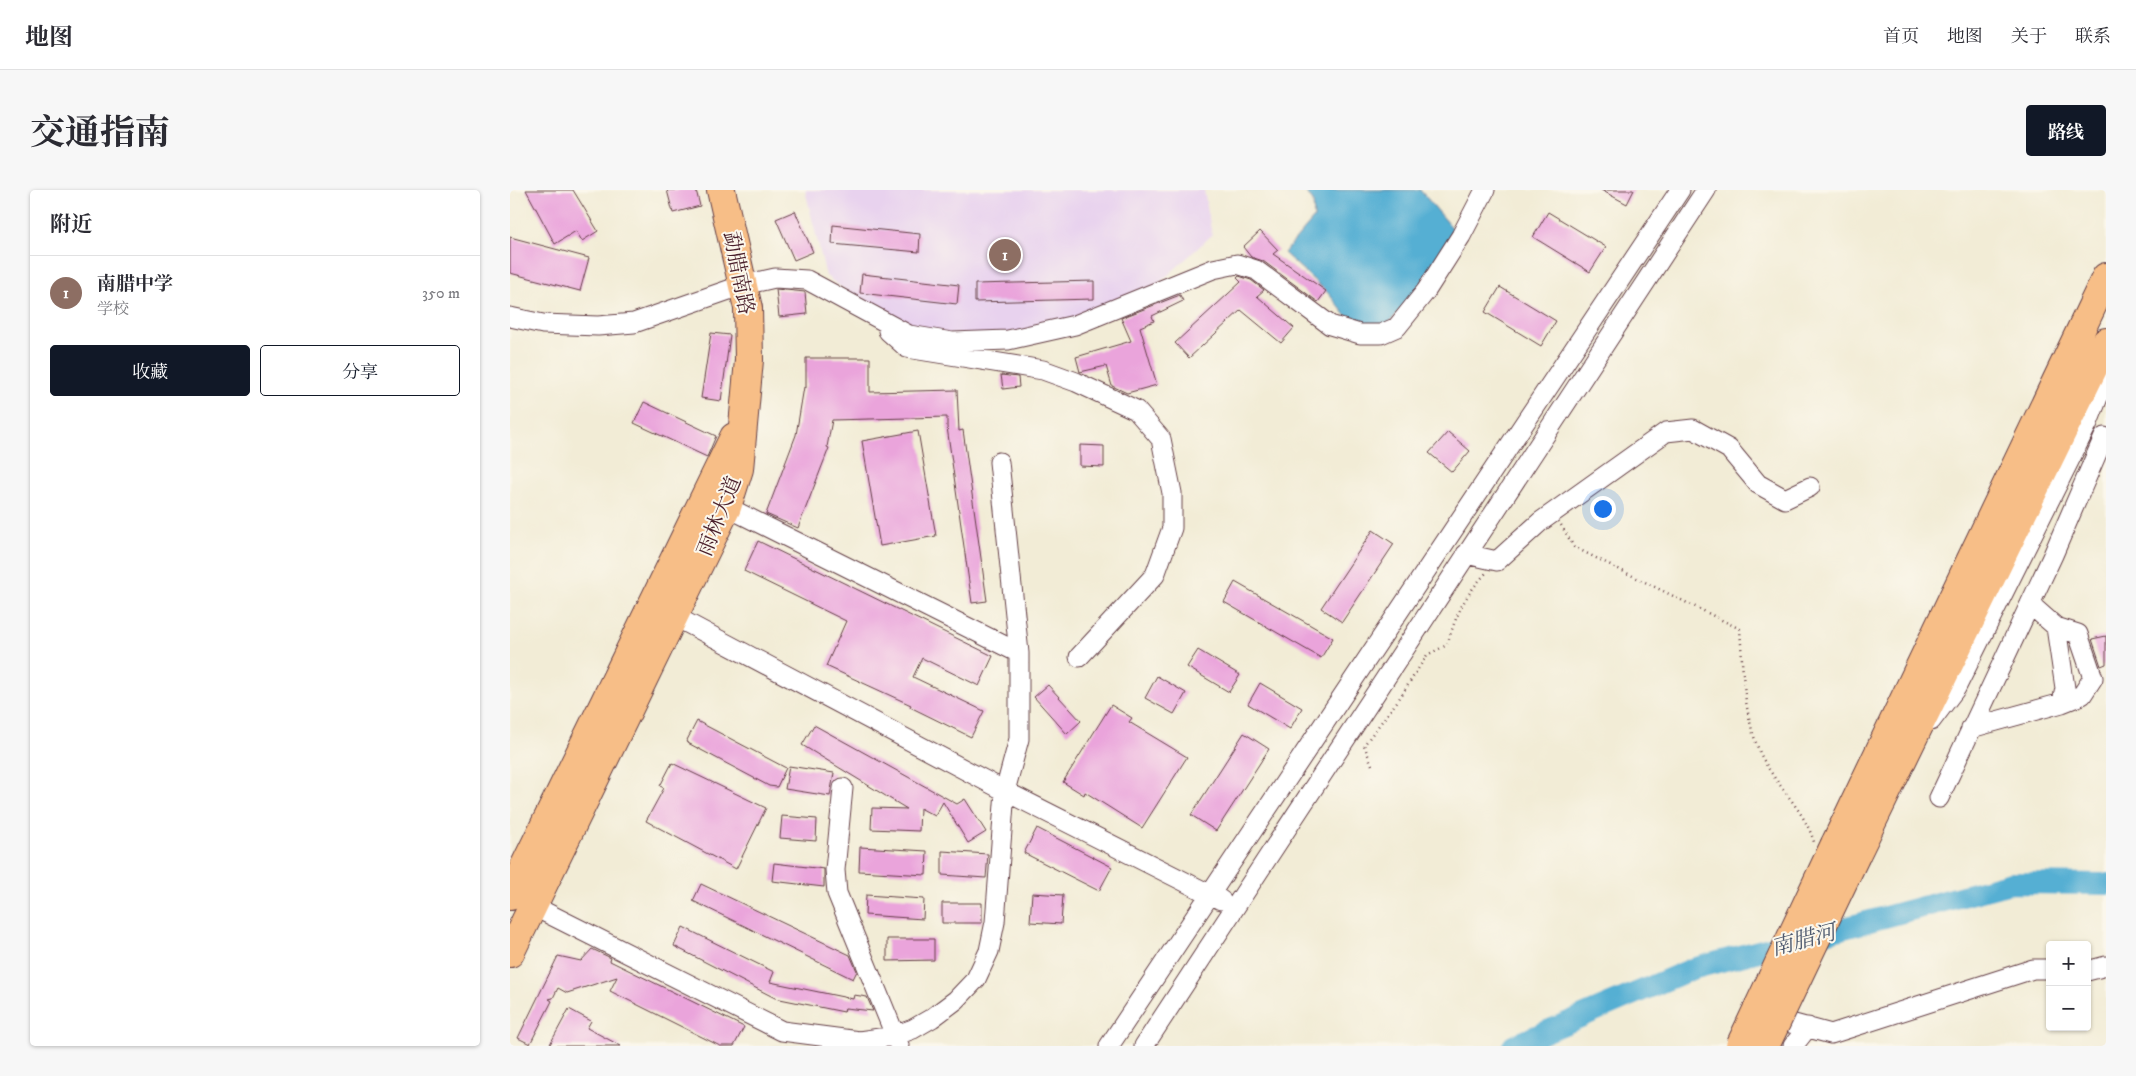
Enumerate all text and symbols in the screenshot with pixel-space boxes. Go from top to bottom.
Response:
text: 地图 [25,23,73,53]
text: 首页 [1883,26,1919,48]
text: 地图 [1947,26,1983,48]
text: 关于 [2011,26,2047,48]
text: 联系 [2075,26,2111,48]
button: 路线 [2026,105,2106,156]
text: 交通指南 [30,112,170,156]
text: 附近 [50,212,92,238]
street label: 勐腊南路 [717,229,759,317]
pin: 1 [989,236,1021,274]
text: 南腊中学 [97,273,173,296]
text: 1 [63,283,69,303]
text: 350 m [422,283,460,303]
text: 学校 [97,299,129,319]
button: 收藏 [50,345,250,396]
button: 分享 [260,345,460,396]
street label: 雨林大道 [692,473,748,560]
your location [1590,496,1616,522]
water label: 南腊河 [1768,918,1843,962]
map controls [2046,941,2091,1031]
button: + [2046,941,2091,986]
button: − [2046,986,2091,1031]

